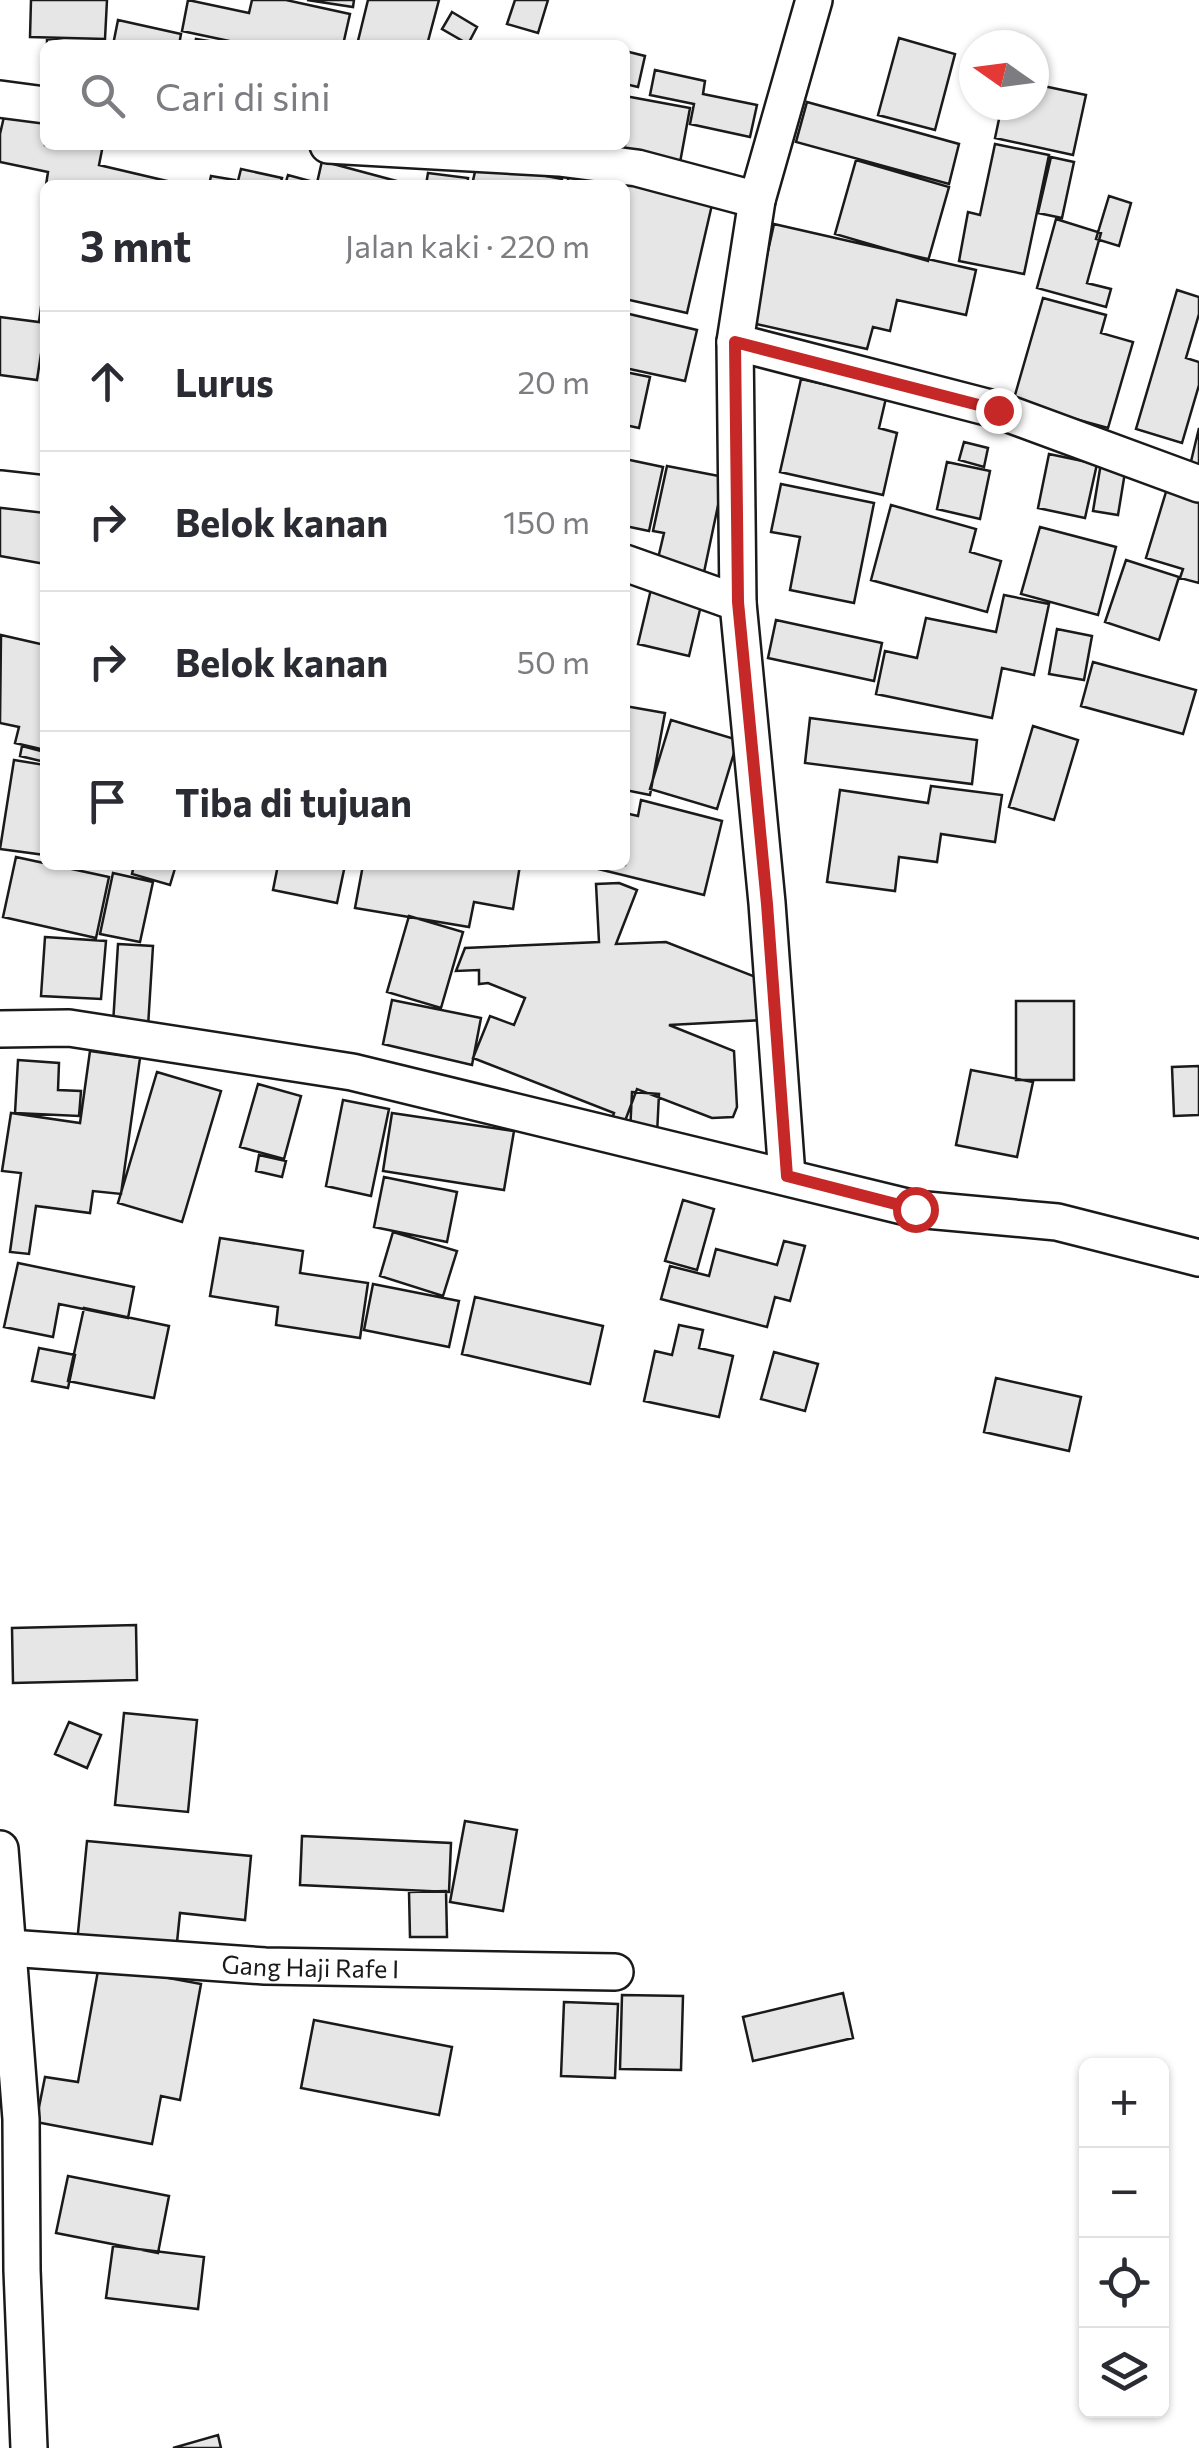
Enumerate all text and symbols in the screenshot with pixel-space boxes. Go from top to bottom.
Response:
north arrow [959,30,1049,120]
search box [40,40,630,150]
icon: search [75,68,130,123]
text: Cari di sini [155,72,331,119]
text: 3 mnt [80,219,191,271]
text: Jalan kaki · 220 m [345,225,590,265]
icon: ahead [80,354,135,409]
text: Lurus [175,358,274,405]
text: 20 m [517,361,590,401]
route end [976,388,1022,434]
icon: right [80,494,135,549]
text: Belok kanan [175,498,388,545]
text: 150 m [503,501,590,541]
icon: right [80,634,135,689]
text: Belok kanan [175,638,388,685]
text: 50 m [517,641,590,681]
icon: arrive [80,774,135,829]
text: Tiba di tujuan [175,778,412,825]
route start [893,1187,939,1233]
street label: Gang Haji Rafe I [221,1948,399,1983]
map controls [1079,2058,1169,2418]
button: + [1079,2058,1169,2148]
button: − [1079,2148,1169,2238]
button: locate [1079,2238,1169,2328]
button: layers [1079,2328,1169,2418]

